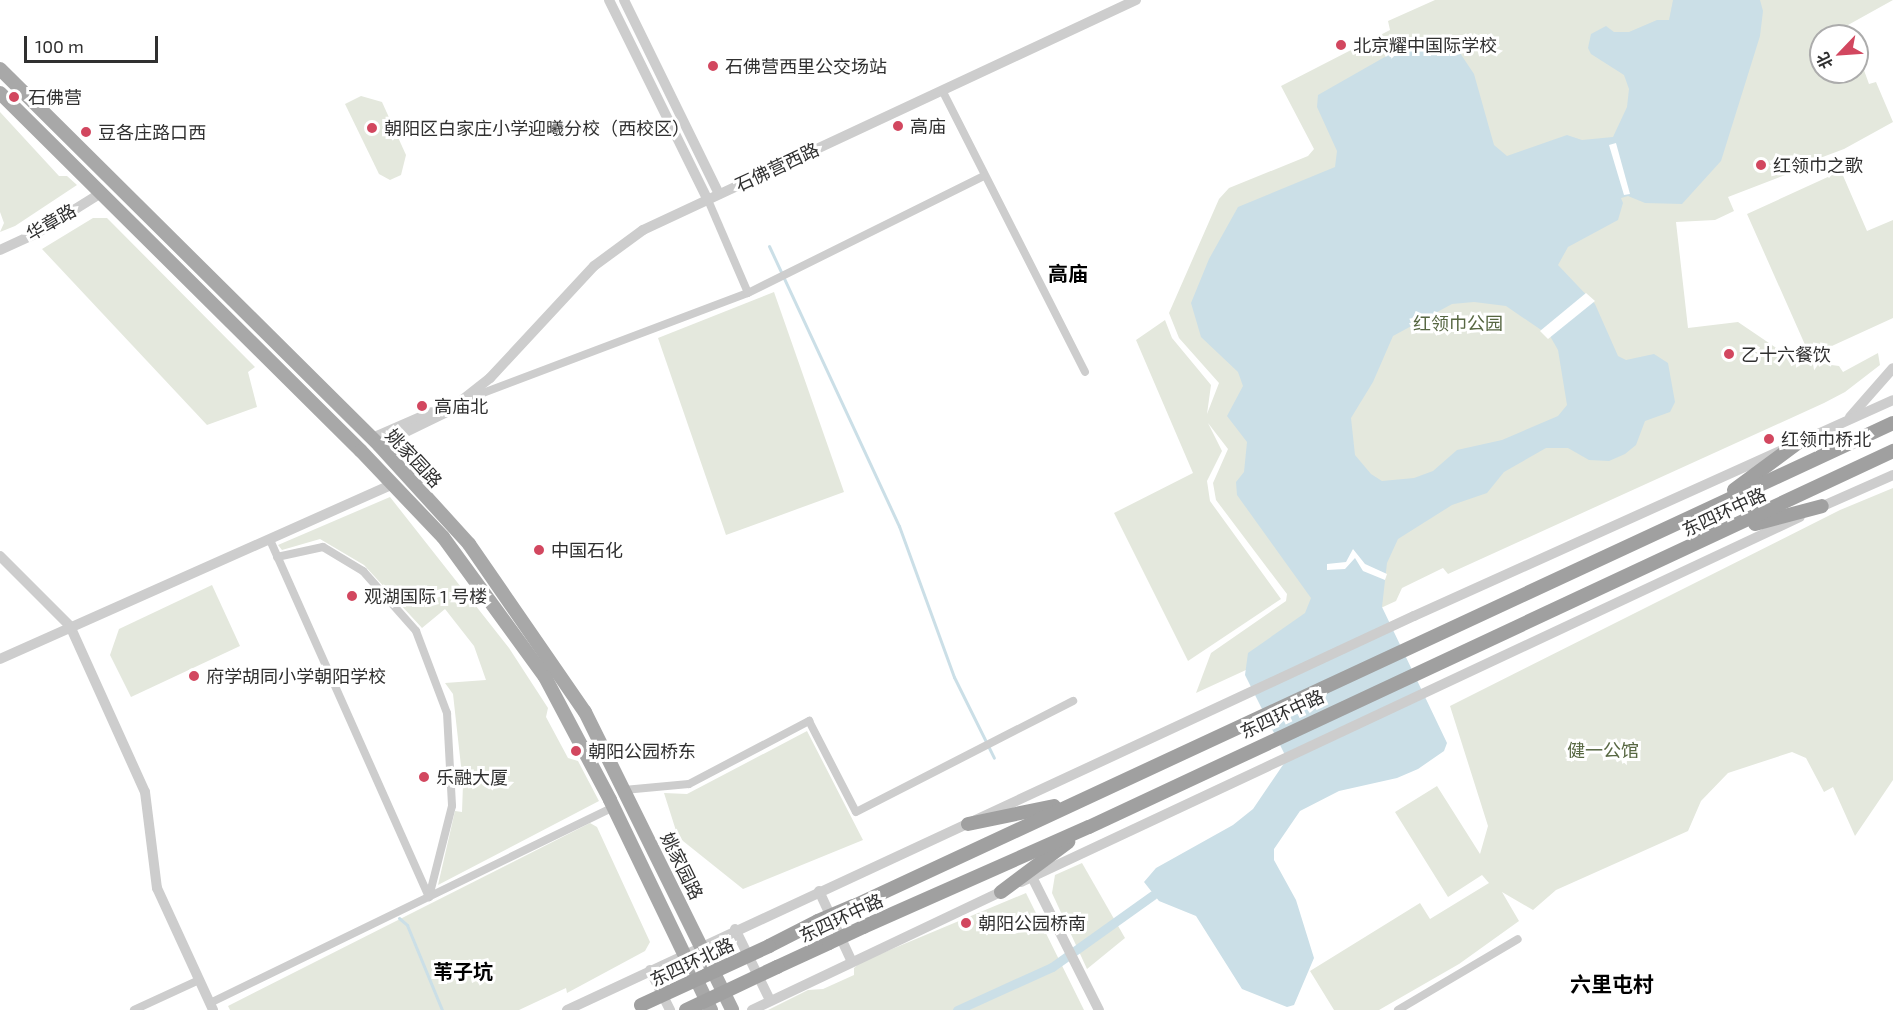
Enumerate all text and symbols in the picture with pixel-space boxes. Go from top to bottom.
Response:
scale bar [27,24,160,62]
north arrow [1809,24,1869,84]
place label: 北京耀中国际学校 [1353,34,1497,56]
text: 100 m [35,35,84,57]
marker: 北京耀中国际学校 [1334,38,1348,52]
text: 北 [1812,50,1836,72]
place label: 石佛营西里公交场站 [725,55,887,77]
marker: 石佛营西里公交场站 [706,59,720,73]
place label: 石佛营 [28,86,82,108]
marker: 石佛营 [5,88,23,106]
place label: 高庙 [910,115,946,137]
place label: 朝阳区白家庄小学迎曦分校（西校区） [384,117,690,139]
marker: 高庙 [891,119,905,133]
place label: 豆各庄路口西 [98,121,206,143]
marker: 朝阳区白家庄小学迎曦分校（西校区） [365,121,379,135]
marker: 豆各庄路口西 [79,125,93,139]
street label: 石佛营西路 [732,138,822,196]
place label: 红领巾之歌 [1773,154,1863,176]
marker: 红领巾之歌 [1754,158,1768,172]
street label: 华章路 [22,199,80,245]
district label: 高庙 [1048,261,1088,285]
park label: 红领巾公园 [1413,312,1503,334]
place label: 乙十六餐饮 [1741,343,1831,365]
marker: 乙十六餐饮 [1722,347,1736,361]
place label: 高庙北 [434,395,488,417]
marker: 高庙北 [415,399,429,413]
street label: 姚家园路 [382,424,446,492]
place label: 红领巾桥北 [1781,428,1871,450]
marker: 红领巾桥北 [1762,432,1776,446]
street label: 东四环中路 [1679,483,1769,541]
place label: 中国石化 [551,539,623,561]
marker: 中国石化 [532,543,546,557]
place label: 观湖国际 1 号楼 [364,585,487,607]
marker: 观湖国际 1 号楼 [345,589,359,603]
place label: 府学胡同小学朝阳学校 [206,665,386,687]
marker: 府学胡同小学朝阳学校 [187,669,201,683]
street label: 东四环中路 [1237,685,1327,743]
park label: 健一公馆 [1567,739,1639,761]
place label: 朝阳公园桥东 [588,740,696,762]
marker: 朝阳公园桥东 [569,744,583,758]
place label: 乐融大厦 [436,766,508,788]
marker: 乐融大厦 [417,770,431,784]
street label: 姚家园路 [657,829,707,903]
street label: 东四环中路 [796,889,886,947]
place label: 朝阳公园桥南 [978,912,1086,934]
marker: 朝阳公园桥南 [959,916,973,930]
street label: 东四环北路 [647,933,737,991]
district label: 苇子坑 [433,959,493,983]
district label: 六里屯村 [1570,971,1654,997]

